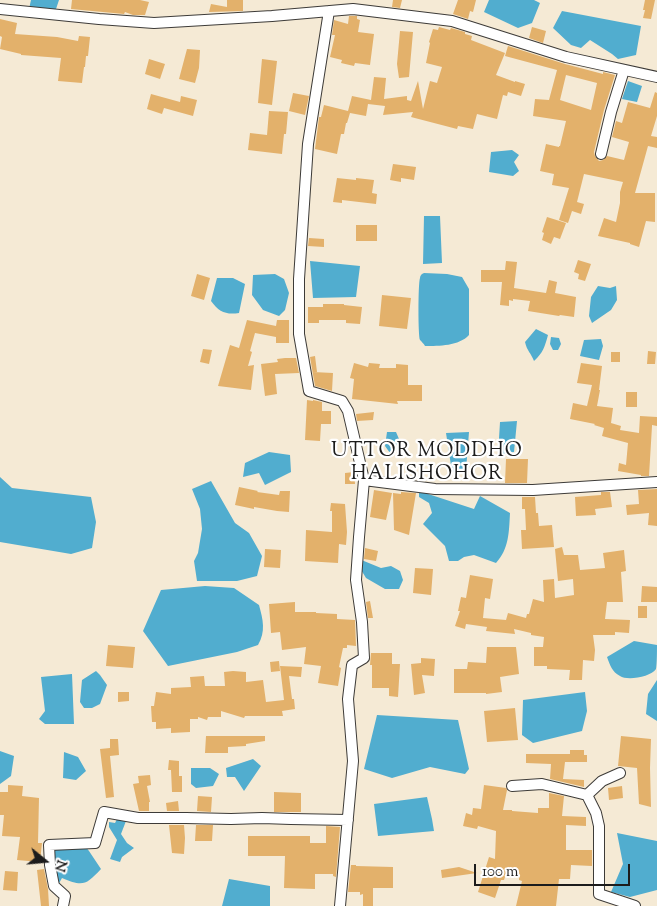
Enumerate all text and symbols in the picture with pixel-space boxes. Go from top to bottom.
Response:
district label: UTTOR MODDHO HALISHOHOR [330,441,524,488]
north arrow [20,836,70,886]
scale bar [477,854,633,886]
text: N [48,857,71,874]
text: 100 m [482,862,518,883]

